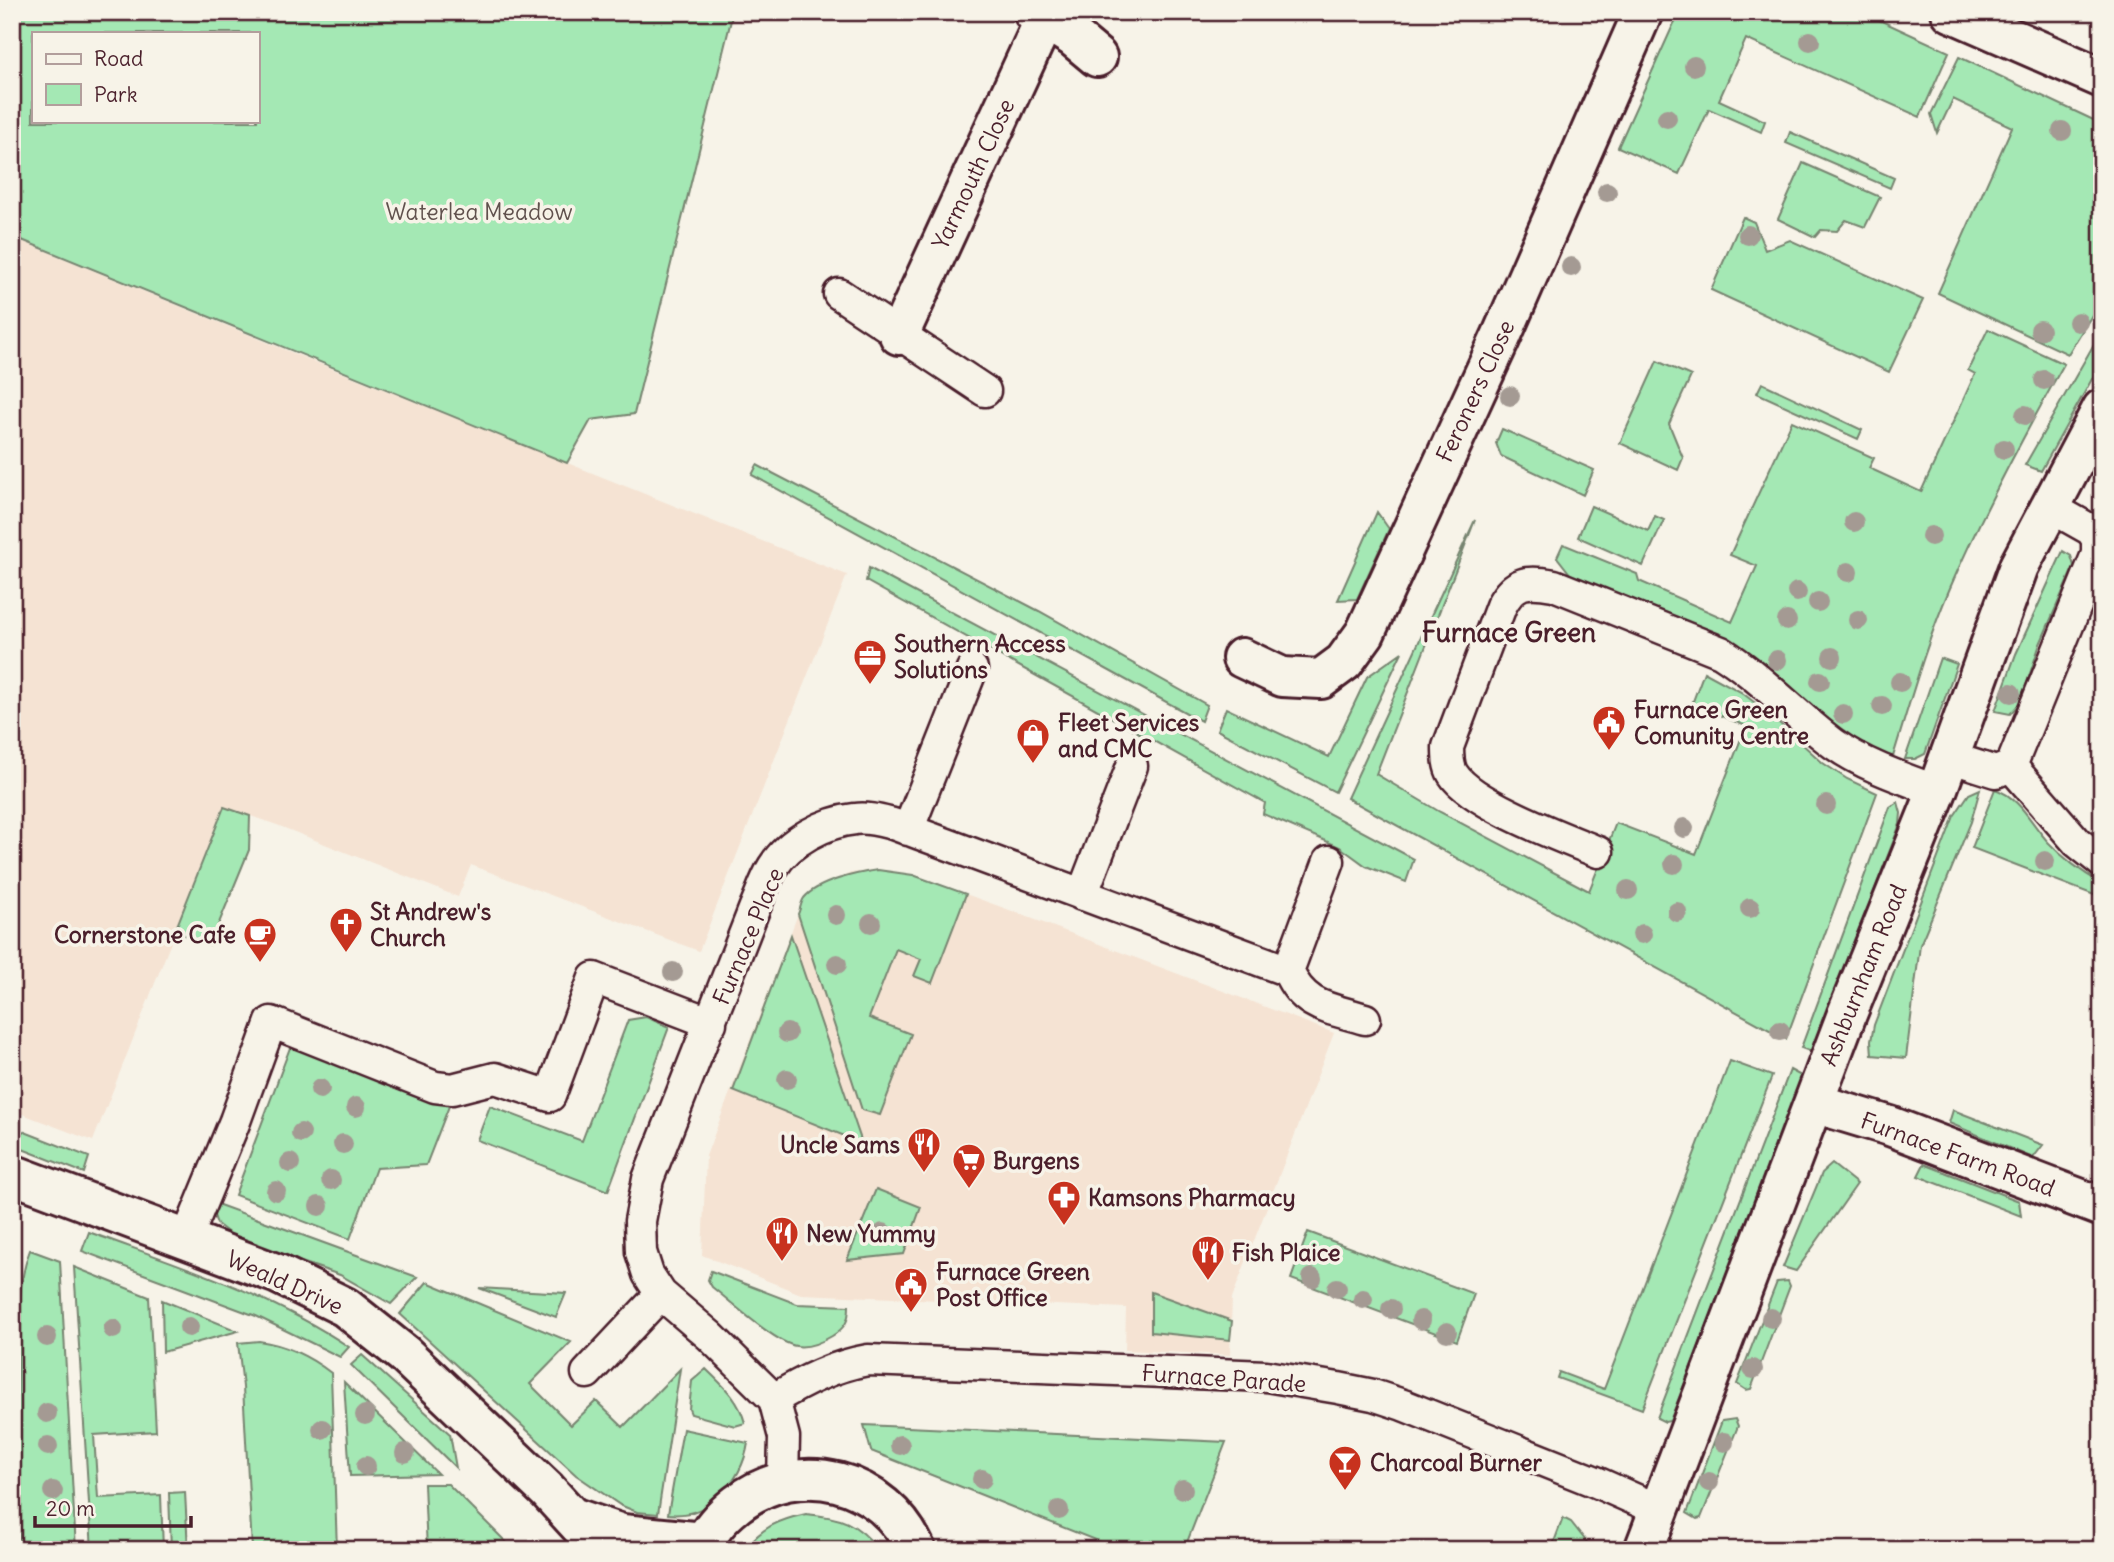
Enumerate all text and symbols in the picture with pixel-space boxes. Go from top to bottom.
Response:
legend [32,32,259,122]
text: Road [94,45,143,72]
text: Park [94,81,137,108]
street label: Yarmouth Close [925,94,1021,254]
park label: Waterlea Meadow [385,197,573,226]
street label: Feroners Close [1429,315,1521,467]
district label: Furnace Green [1422,616,1596,649]
place label: Southern Access Solutions [894,629,1066,684]
office icon: Southern Access Solutions [851,637,889,686]
place label: Furnace Green Comunity Centre [1634,695,1809,750]
public building icon: Furnace Green Comunity Centre [1590,703,1628,752]
place label: Fleet Services and CMC [1058,708,1199,763]
shop icon: Fleet Services and CMC [1014,716,1052,765]
street label: Furnace Place [706,863,790,1009]
street label: Ashburnham Road [1813,880,1913,1070]
place label: St Andrew's Church [370,897,491,952]
church icon: St Andrew's Church [327,905,365,954]
cafe icon: Cornerstone Cafe [241,915,279,964]
place label: Cornerstone Cafe [54,920,236,949]
street label: Furnace Farm Road [1857,1105,2059,1203]
restaurant icon: Uncle Sams [905,1125,943,1174]
place label: Uncle Sams [780,1130,900,1159]
supermarket icon: Burgens [950,1141,988,1190]
place label: Burgens [993,1146,1080,1175]
pharmacy icon: Kamsons Pharmacy [1045,1178,1083,1227]
place label: Kamsons Pharmacy [1088,1183,1296,1212]
restaurant icon: New Yummy [763,1214,801,1263]
place label: New Yummy [806,1219,936,1248]
restaurant icon: Fish Plaice [1189,1233,1227,1282]
place label: Fish Plaice [1232,1238,1340,1267]
street label: Weald Drive [222,1244,348,1320]
place label: Furnace Green Post Office [936,1257,1090,1312]
public building icon: Furnace Green Post Office [892,1265,930,1314]
street label: Furnace Parade [1141,1358,1307,1398]
bar icon: Charcoal Burner [1326,1443,1364,1492]
place label: Charcoal Burner [1370,1448,1542,1477]
scale bar [35,1485,191,1529]
text: 20 m [46,1495,95,1522]

